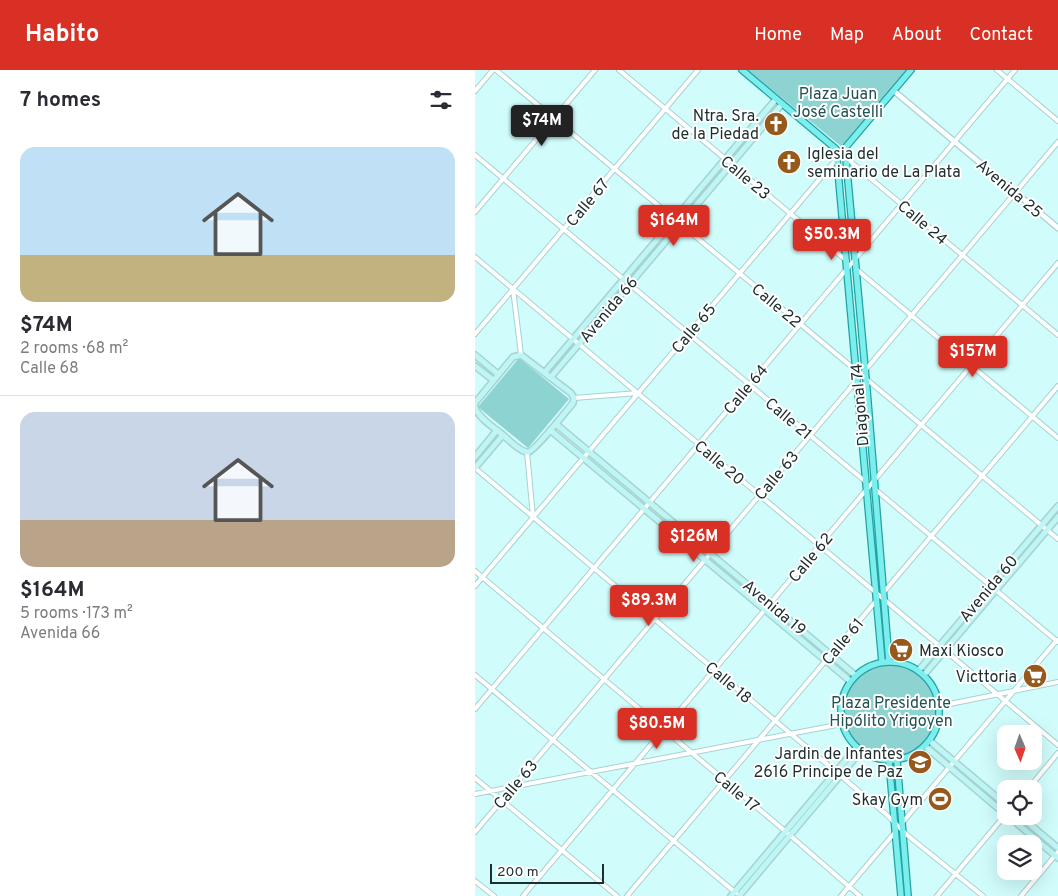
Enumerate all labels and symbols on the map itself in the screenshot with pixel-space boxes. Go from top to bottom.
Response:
park label: Plaza Juan José Castelli [793,85,883,123]
pin: $74M [512,104,572,147]
place label: Ntra. Sra. de la Piedad [672,107,759,145]
church icon: Ntra. Sra. de la Piedad [763,111,789,137]
place label: Iglesia del seminario de La Plata [807,145,961,183]
church icon: Iglesia del seminario de La Plata [776,149,802,175]
street label: Calle 23 [716,152,774,205]
street label: Avenida 25 [971,156,1046,223]
street label: Calle 67 [563,175,615,232]
street label: Calle 24 [893,197,951,250]
pin: $164M [639,204,709,247]
pin: $50.3M [791,218,873,261]
street label: Avenida 66 [576,273,643,347]
street label: Calle 22 [747,280,805,333]
street label: Calle 65 [668,300,721,358]
pin: $157M [938,336,1008,378]
street label: Calle 64 [720,361,773,419]
street label: Diagonal 74 [847,363,875,447]
street label: Calle 21 [760,394,815,445]
street label: Calle 20 [689,437,748,490]
street label: Calle 63 [751,447,804,505]
pin: $126M [659,520,729,563]
street label: Calle 62 [785,529,838,587]
street label: Avenida 60 [956,552,1023,627]
street label: Avenida 19 [738,576,810,641]
pin: $89.3M [608,584,690,627]
street label: Calle 61 [818,615,869,670]
supermarket icon: Maxi Kiosco [888,637,914,663]
place label: Maxi Kiosco [919,642,1004,662]
street label: Calle 18 [700,658,755,709]
supermarket icon: Victtoria [1022,663,1048,689]
place label: Victtoria [955,668,1017,688]
park label: Plaza Presidente Hipólito Yrigoyen [829,694,953,732]
pin: $80.5M [616,708,698,750]
north arrow [997,725,1043,770]
place label: Jardin de Infantes 2616 Principe de Paz [753,745,903,783]
school or university icon: Jardin de Infantes 2616 Principe de Paz [907,749,933,775]
street label: Calle 63 [490,756,543,814]
street label: Calle 17 [709,768,763,817]
sports icon: Skay Gym [927,786,953,812]
place label: Skay Gym [852,791,923,811]
scale bar [490,861,604,884]

